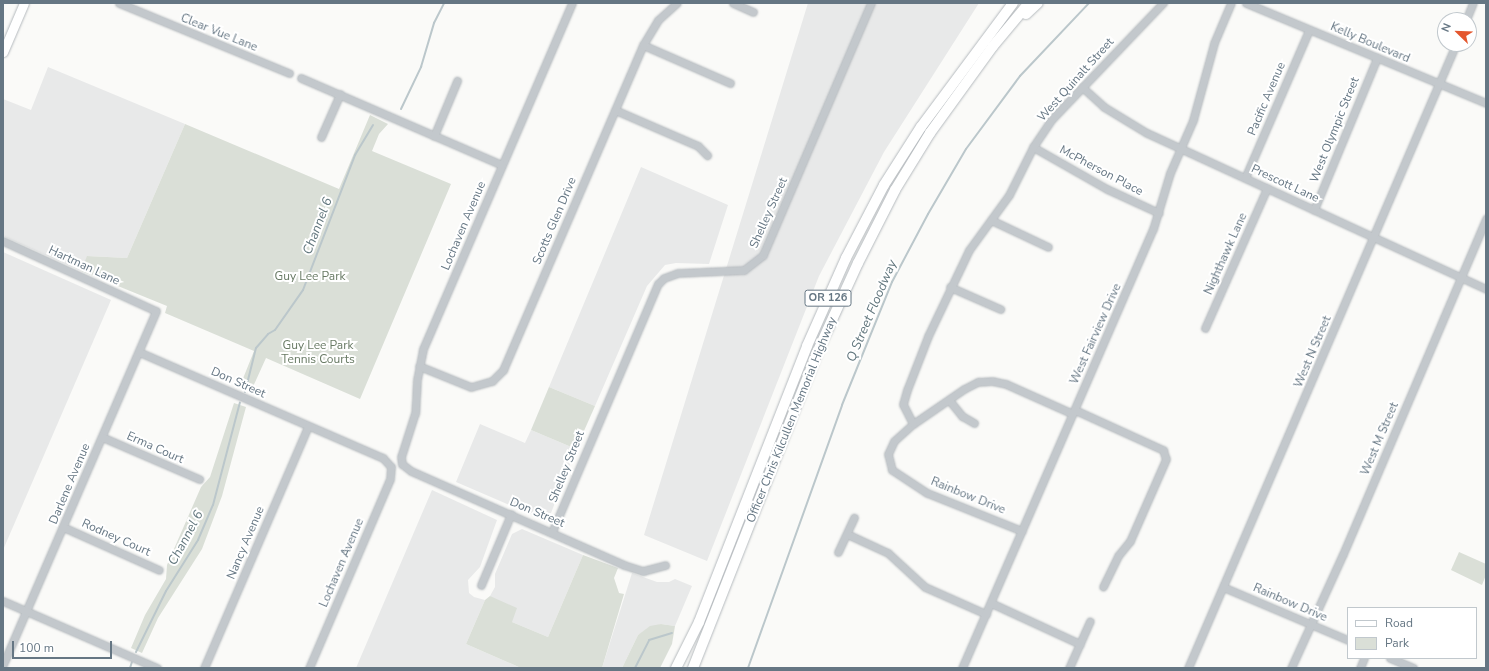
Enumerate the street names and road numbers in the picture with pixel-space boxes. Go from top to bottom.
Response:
street label: Clear Vue Lane [178,11,260,55]
street label: Kelly Boulevard [1328,20,1412,66]
street label: West Quinalt Street [1035,35,1117,125]
street label: Pacific Avenue [1245,60,1289,138]
street label: West Olympic Street [1307,75,1363,185]
street label: McPherson Place [1057,143,1145,199]
street label: Prescott Lane [1249,162,1321,206]
street label: Scotts Glen Drive [530,175,580,267]
street label: Shelley Street [747,175,791,251]
street label: Lochaven Avenue [439,179,489,273]
street label: Nighthawk Lane [1202,211,1250,297]
street label: Hartman Lane [46,243,122,289]
street label: West Fairview Drive [1067,281,1125,387]
road number: OR 126 [804,289,852,307]
street label: West N Street [1291,314,1335,390]
street label: Officer Chris Kilcullen Memorial Highway [744,315,840,525]
street label: Don Street [208,365,268,401]
street label: West M Street [1358,400,1402,478]
street label: Erma Court [124,429,186,467]
street label: Shelley Street [546,429,588,505]
street label: Darlene Avenue [46,441,94,527]
street label: Rainbow Drive [929,474,1007,518]
street label: Don Street [507,495,567,531]
street label: Nancy Avenue [224,504,268,582]
street label: Rodney Court [79,516,153,560]
street label: Lochaven Avenue [317,516,367,610]
street label: Rainbow Drive [1251,581,1329,625]

